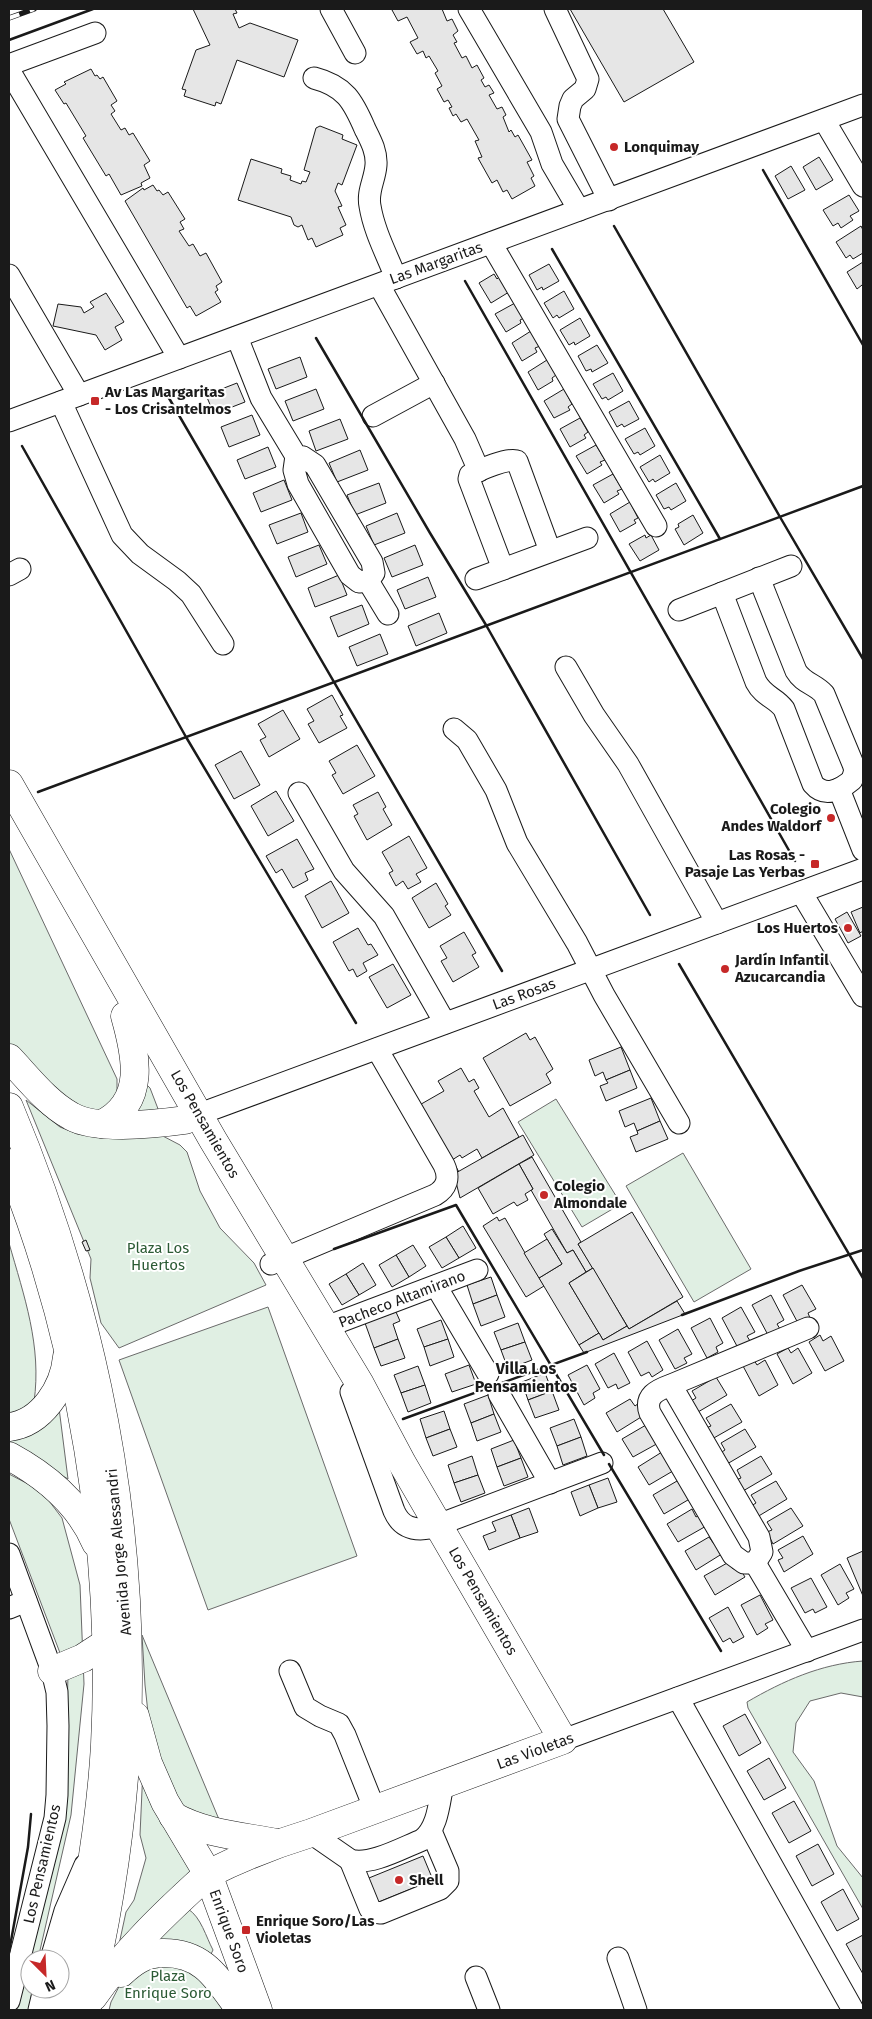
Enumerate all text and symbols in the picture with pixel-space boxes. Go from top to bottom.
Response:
place label: Lonquimay [624,138,699,156]
marker: Lonquimay [608,141,620,153]
street label: Las Margaritas [387,238,485,288]
place label: Av Las Margaritas - Los Crisantelmos [104,383,231,418]
marker: Av Las Margaritas - Los Crisantelmos [89,395,101,407]
place label: Colegio Andes Waldorf [721,800,823,835]
marker: Colegio Andes Waldorf [825,812,837,824]
place label: Las Rosas - Pasaje Las Yerbas [685,846,805,881]
marker: Las Rosas - Pasaje Las Yerbas [809,858,821,870]
place label: Los Huertos [757,919,838,937]
marker: Los Huertos [842,922,854,934]
place label: Jardín Infantil Azucarcandia [734,951,829,986]
marker: Jardín Infantil Azucarcandia [719,963,731,975]
street label: Las Rosas [490,974,558,1014]
street label: Los Pensamientos [167,1067,243,1181]
place label: Colegio Almondale [553,1177,627,1212]
marker: Colegio Almondale [538,1189,550,1201]
park label: Plaza Los Huertos [127,1239,189,1274]
street label: Pacheco Altamirano [336,1267,468,1331]
district label: Villa Los Pensamientos [475,1359,578,1396]
street label: Avenida Jorge Alessandri [103,1468,135,1636]
street label: Los Pensamientos [445,1544,521,1658]
street label: Las Violetas [494,1729,576,1773]
street label: Los Pensamientos [19,1802,65,1926]
place label: Shell [409,1871,444,1889]
marker: Shell [393,1874,405,1886]
street label: Enrique Soro [206,1887,252,1975]
place label: Enrique Soro/Las Violetas [255,1912,374,1947]
marker: Enrique Soro/Las Violetas [240,1924,252,1936]
north arrow [20,1949,70,1999]
park label: Plaza Enrique Soro [124,1967,212,2002]
text: N [42,1976,58,1995]

